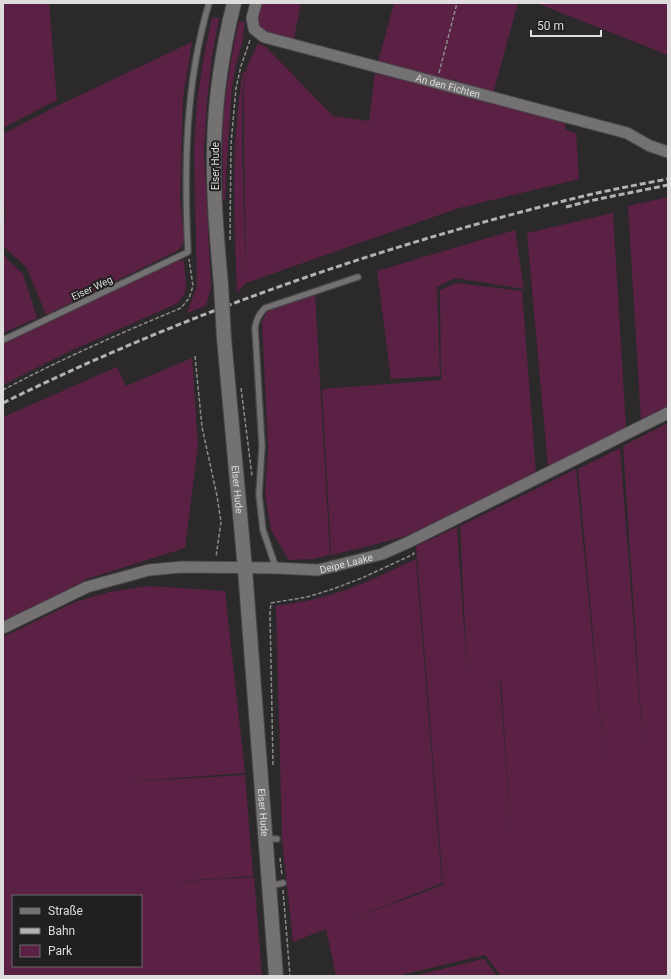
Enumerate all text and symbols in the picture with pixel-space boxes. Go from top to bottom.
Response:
scale bar [531,12,601,38]
text: 50 m [537,19,564,33]
street label: An den Fichten [415,72,482,100]
street label: Elser Hude [210,142,221,190]
street label: Eiser Weg [70,274,114,302]
street label: Elser Hude [230,465,245,514]
street label: Deipe Laake [318,551,374,575]
street label: Elser Hude [256,788,271,837]
legend [12,895,142,967]
text: Straße [48,904,83,918]
text: Bahn [48,924,75,938]
text: Park [48,944,73,958]

